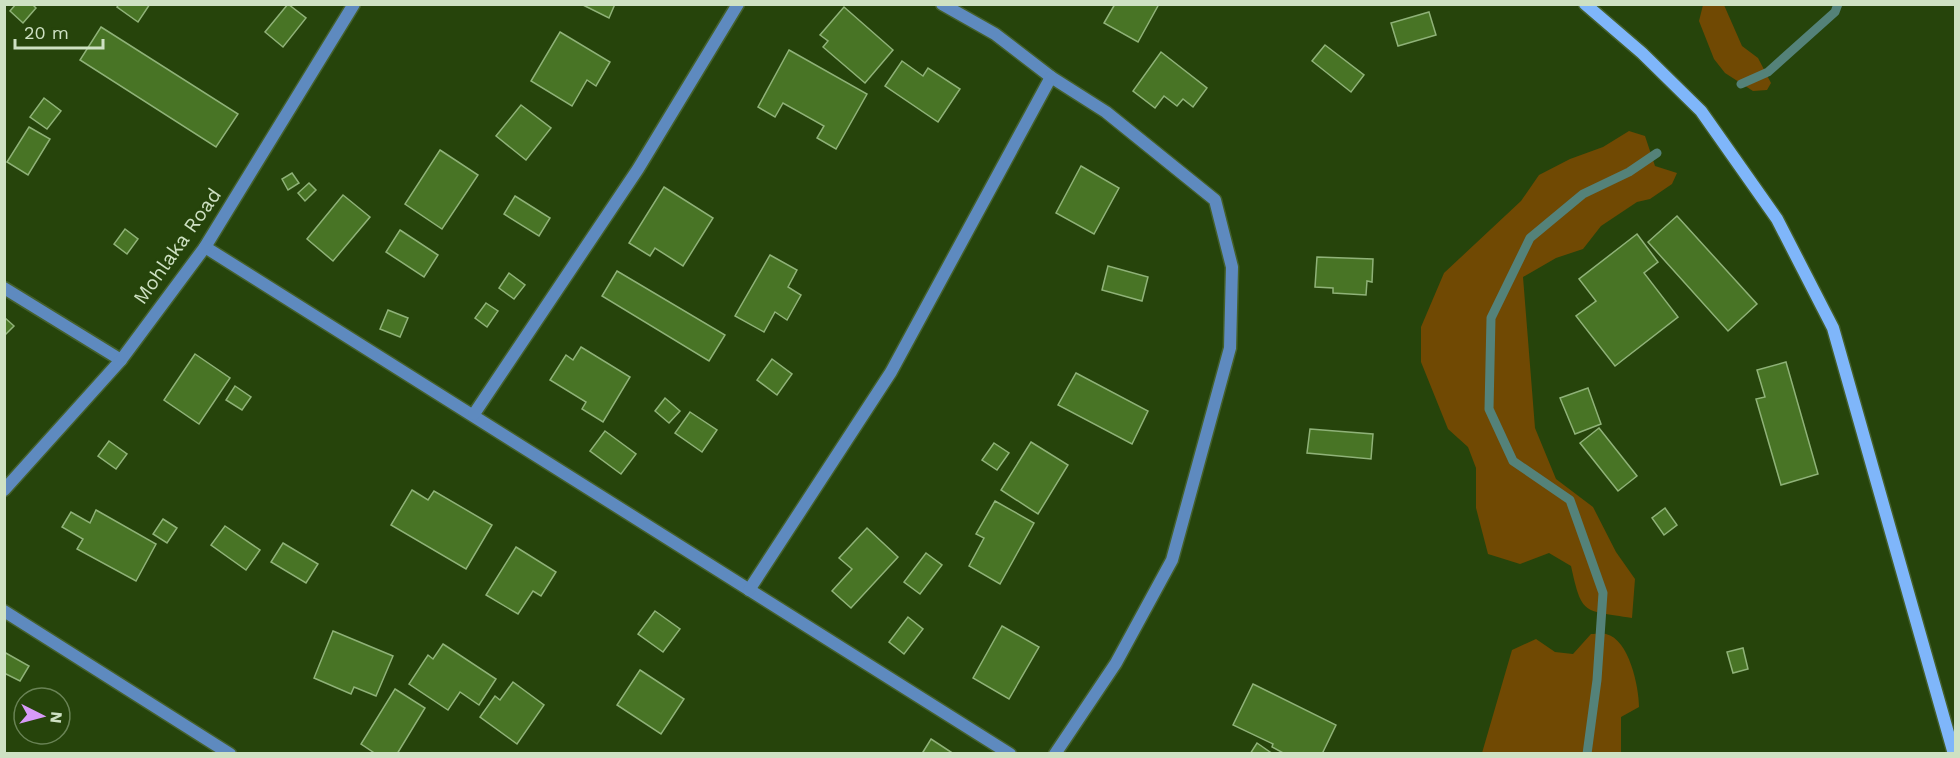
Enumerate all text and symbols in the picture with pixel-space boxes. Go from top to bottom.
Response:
scale bar [15,12,104,50]
text: 20 m [24,22,69,43]
street label: Mohlaka Road [128,183,226,309]
north arrow [12,686,72,746]
text: N [46,711,66,724]

